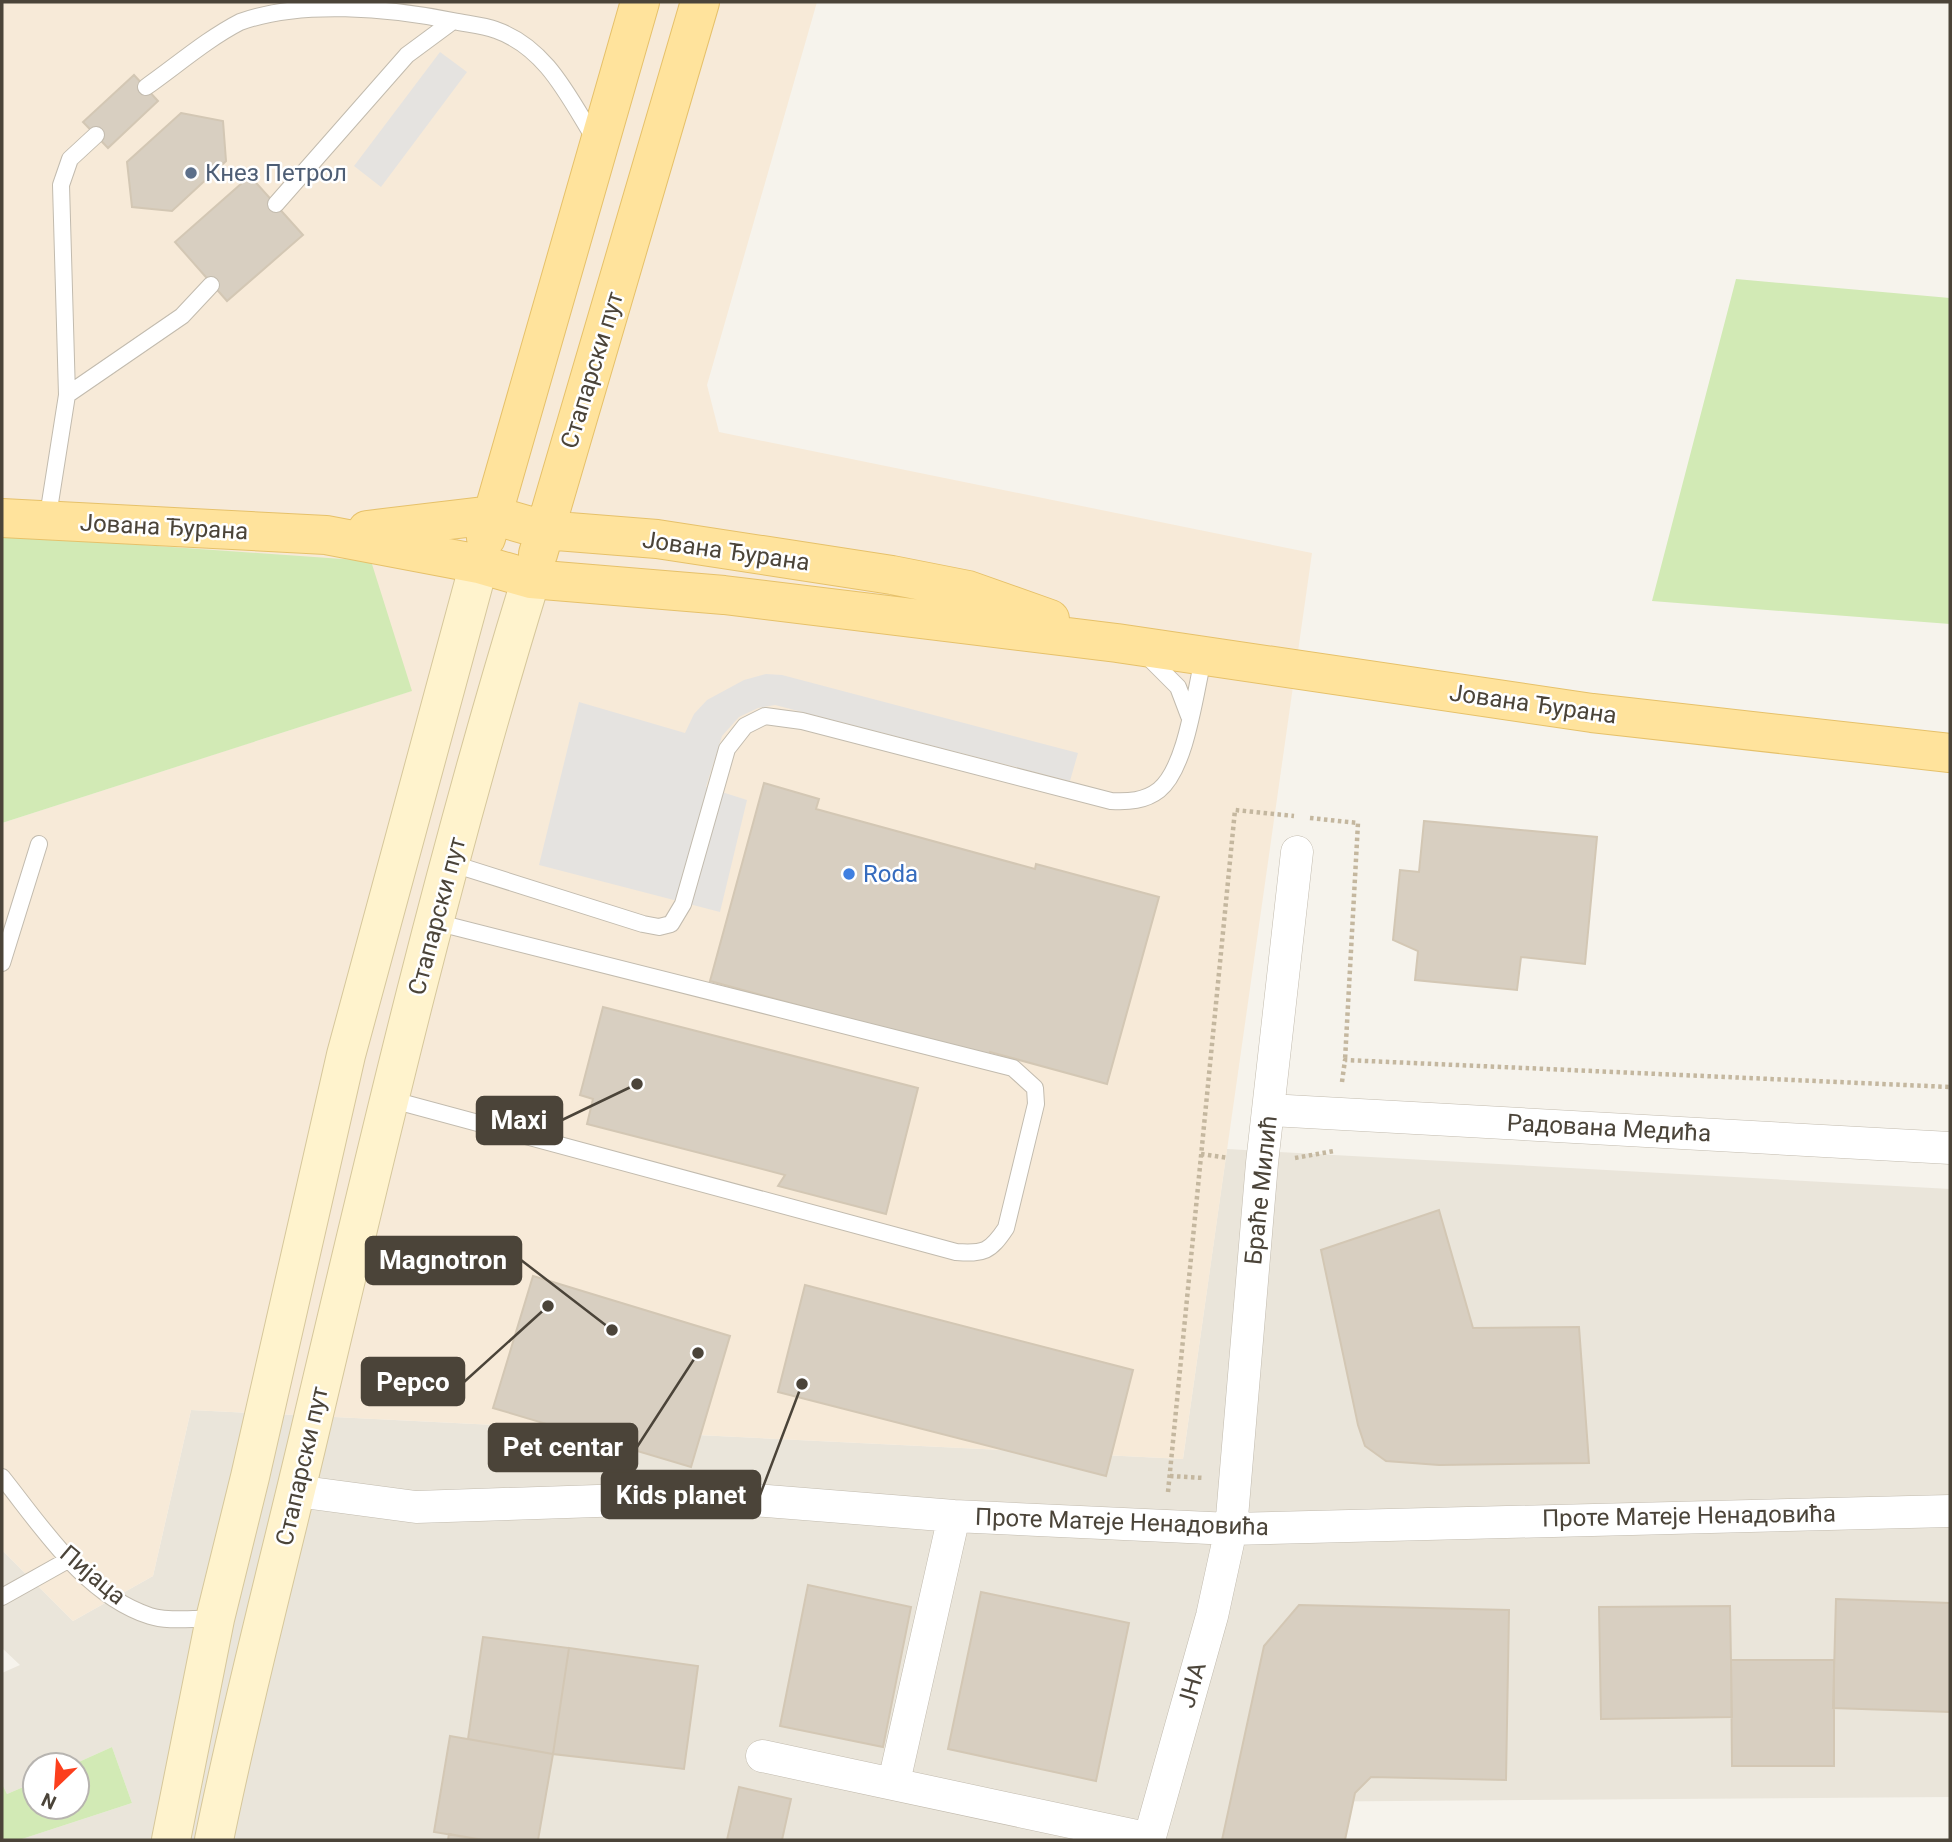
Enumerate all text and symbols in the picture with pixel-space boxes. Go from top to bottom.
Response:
place label: Кнез Петрол [205,159,347,187]
marker: Кнез Петрол [183,165,199,181]
street label: Стапарски пут [555,288,629,452]
street label: Јована Ђурана [79,509,249,545]
street label: Јована Ђурана [641,525,811,577]
street label: Јована Ђурана [1448,678,1618,730]
street label: Стапарски пут [402,833,472,998]
place label: Roda [863,860,918,888]
marker: Roda [841,866,857,882]
callout: Maxi [477,1097,562,1144]
text: Maxi [491,1105,547,1135]
street label: Радована Медића [1506,1109,1712,1147]
street label: Браће Милић [1239,1114,1283,1266]
callout: Magnotron [366,1237,521,1284]
text: Magnotron [379,1245,507,1275]
callout: Pepco [362,1358,464,1405]
text: Pepco [376,1367,450,1397]
street label: Стапарски пут [270,1383,334,1548]
callout: Pet centar [489,1424,637,1471]
text: Pet centar [503,1432,624,1462]
callout: Kids planet [602,1471,760,1518]
text: Kids planet [616,1480,747,1510]
street label: Проте Матеје Ненадовића [1542,1499,1836,1533]
street label: Проте Матеје Ненадовића [975,1503,1269,1541]
street label: Пијаца [54,1540,132,1610]
street label: ЈНА [1172,1659,1212,1711]
north arrow [21,1751,91,1821]
text: N [38,1788,60,1814]

